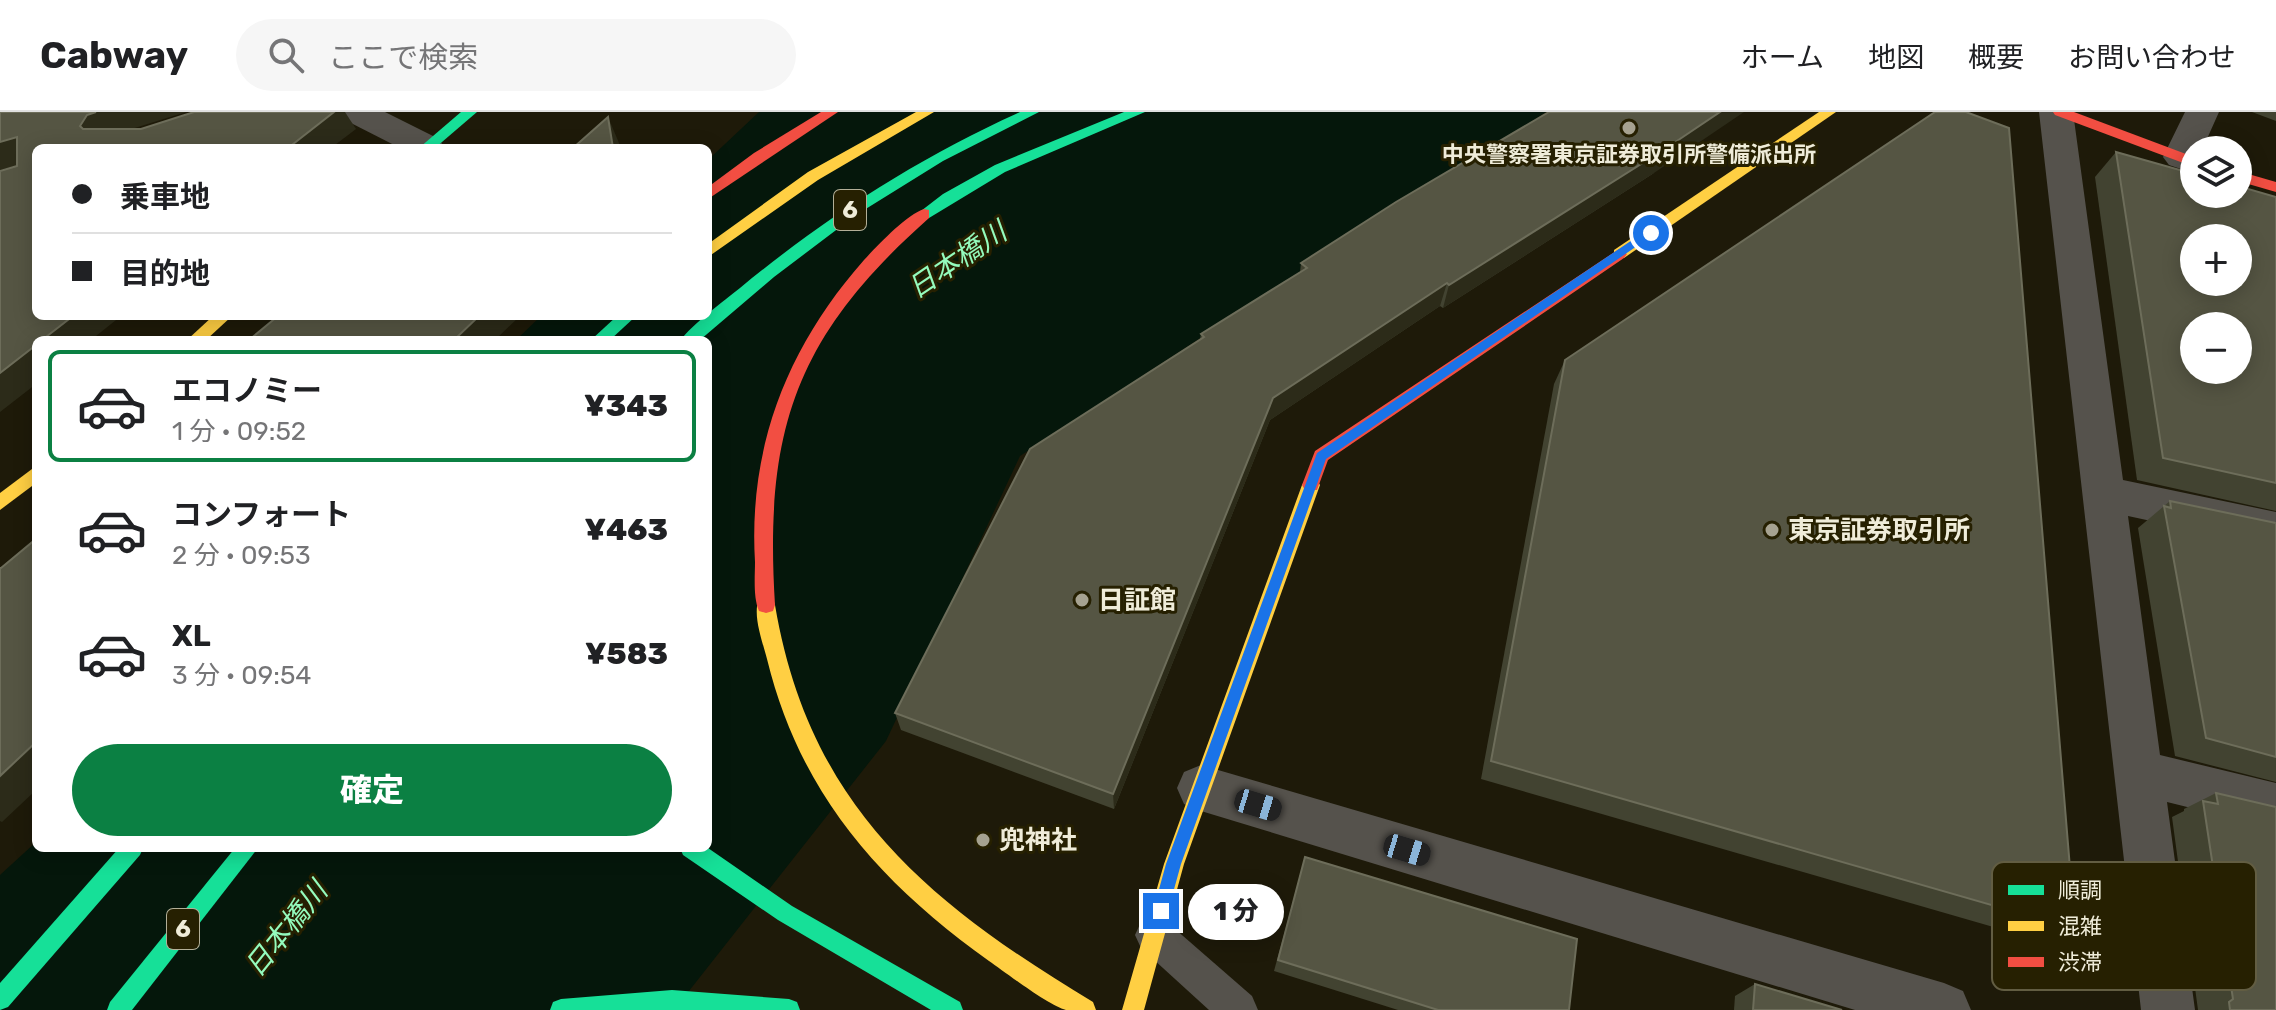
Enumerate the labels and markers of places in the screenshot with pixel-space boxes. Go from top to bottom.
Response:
marker: 中央警察署東京証券取引所警備派出所 [1620,119,1638,137]
place label: 中央警察署東京証券取引所警備派出所 [1442,141,1816,168]
place label: 東京証券取引所 [1788,515,1970,546]
marker: 東京証券取引所 [1763,521,1781,539]
place label: 日証館 [1098,585,1176,616]
marker: 日証館 [1073,591,1091,609]
place label: 兜神社 [999,825,1077,856]
marker: 兜神社 [974,831,992,849]

